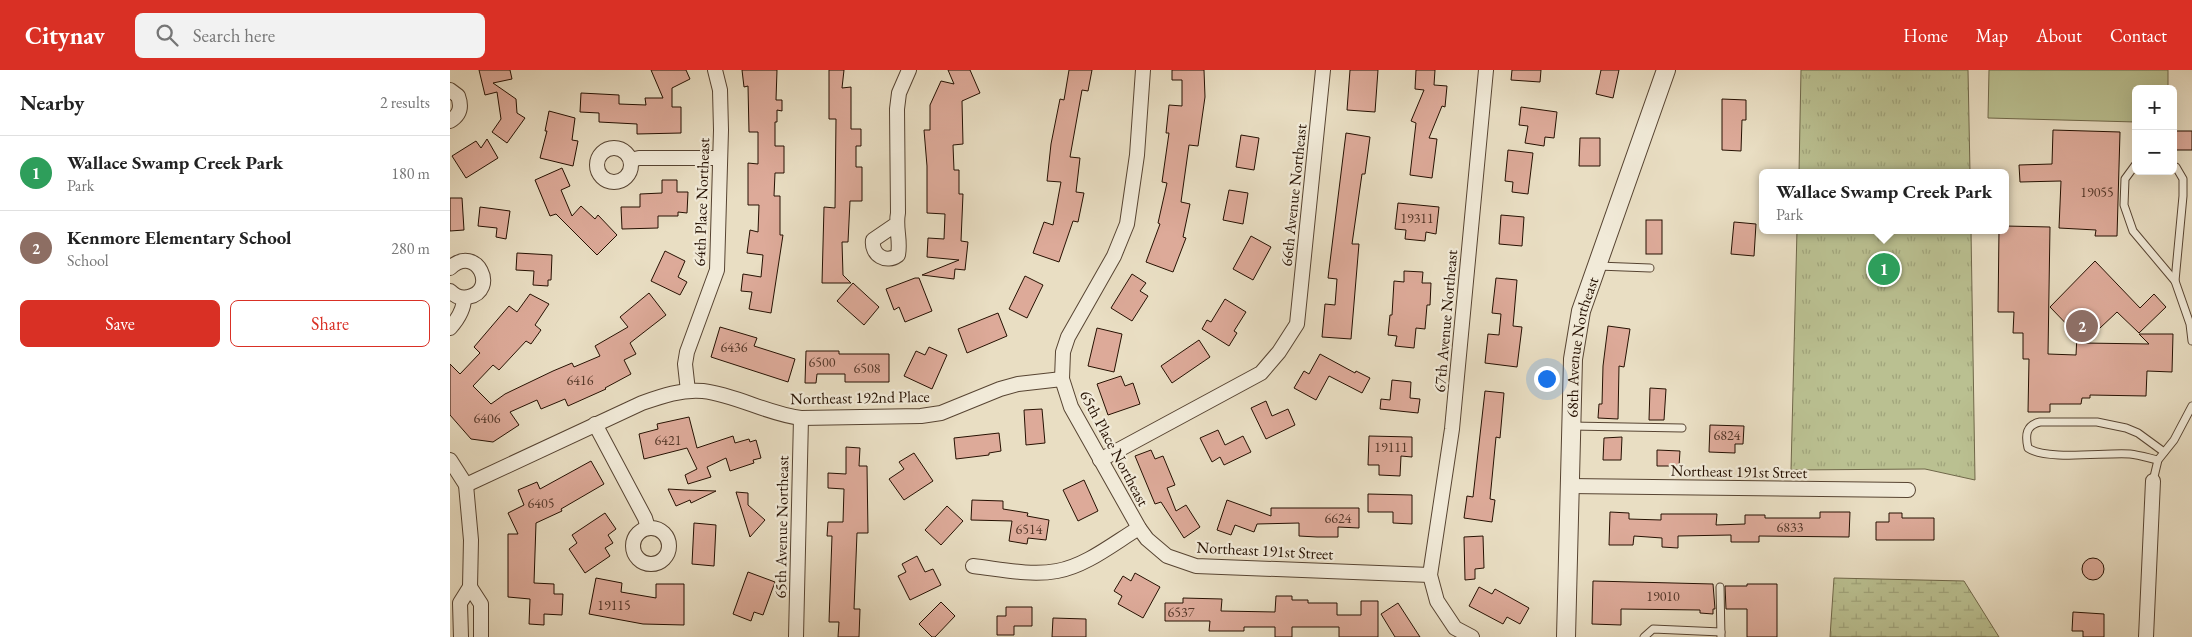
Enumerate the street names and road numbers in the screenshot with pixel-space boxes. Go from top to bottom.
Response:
street label: 66th Avenue Northeast [1276,123,1311,267]
street label: 64th Place Northeast [689,137,714,267]
street label: 67th Avenue Northeast [1429,249,1462,393]
street label: 68th Avenue Northeast [1562,274,1603,418]
street label: Northeast 192nd Place [790,386,930,409]
street label: 65th Place Northeast [1075,387,1154,510]
street label: 65th Avenue Northeast [770,455,793,599]
street label: Northeast 191st Street [1670,460,1808,483]
street label: Northeast 191st Street [1196,536,1334,565]

